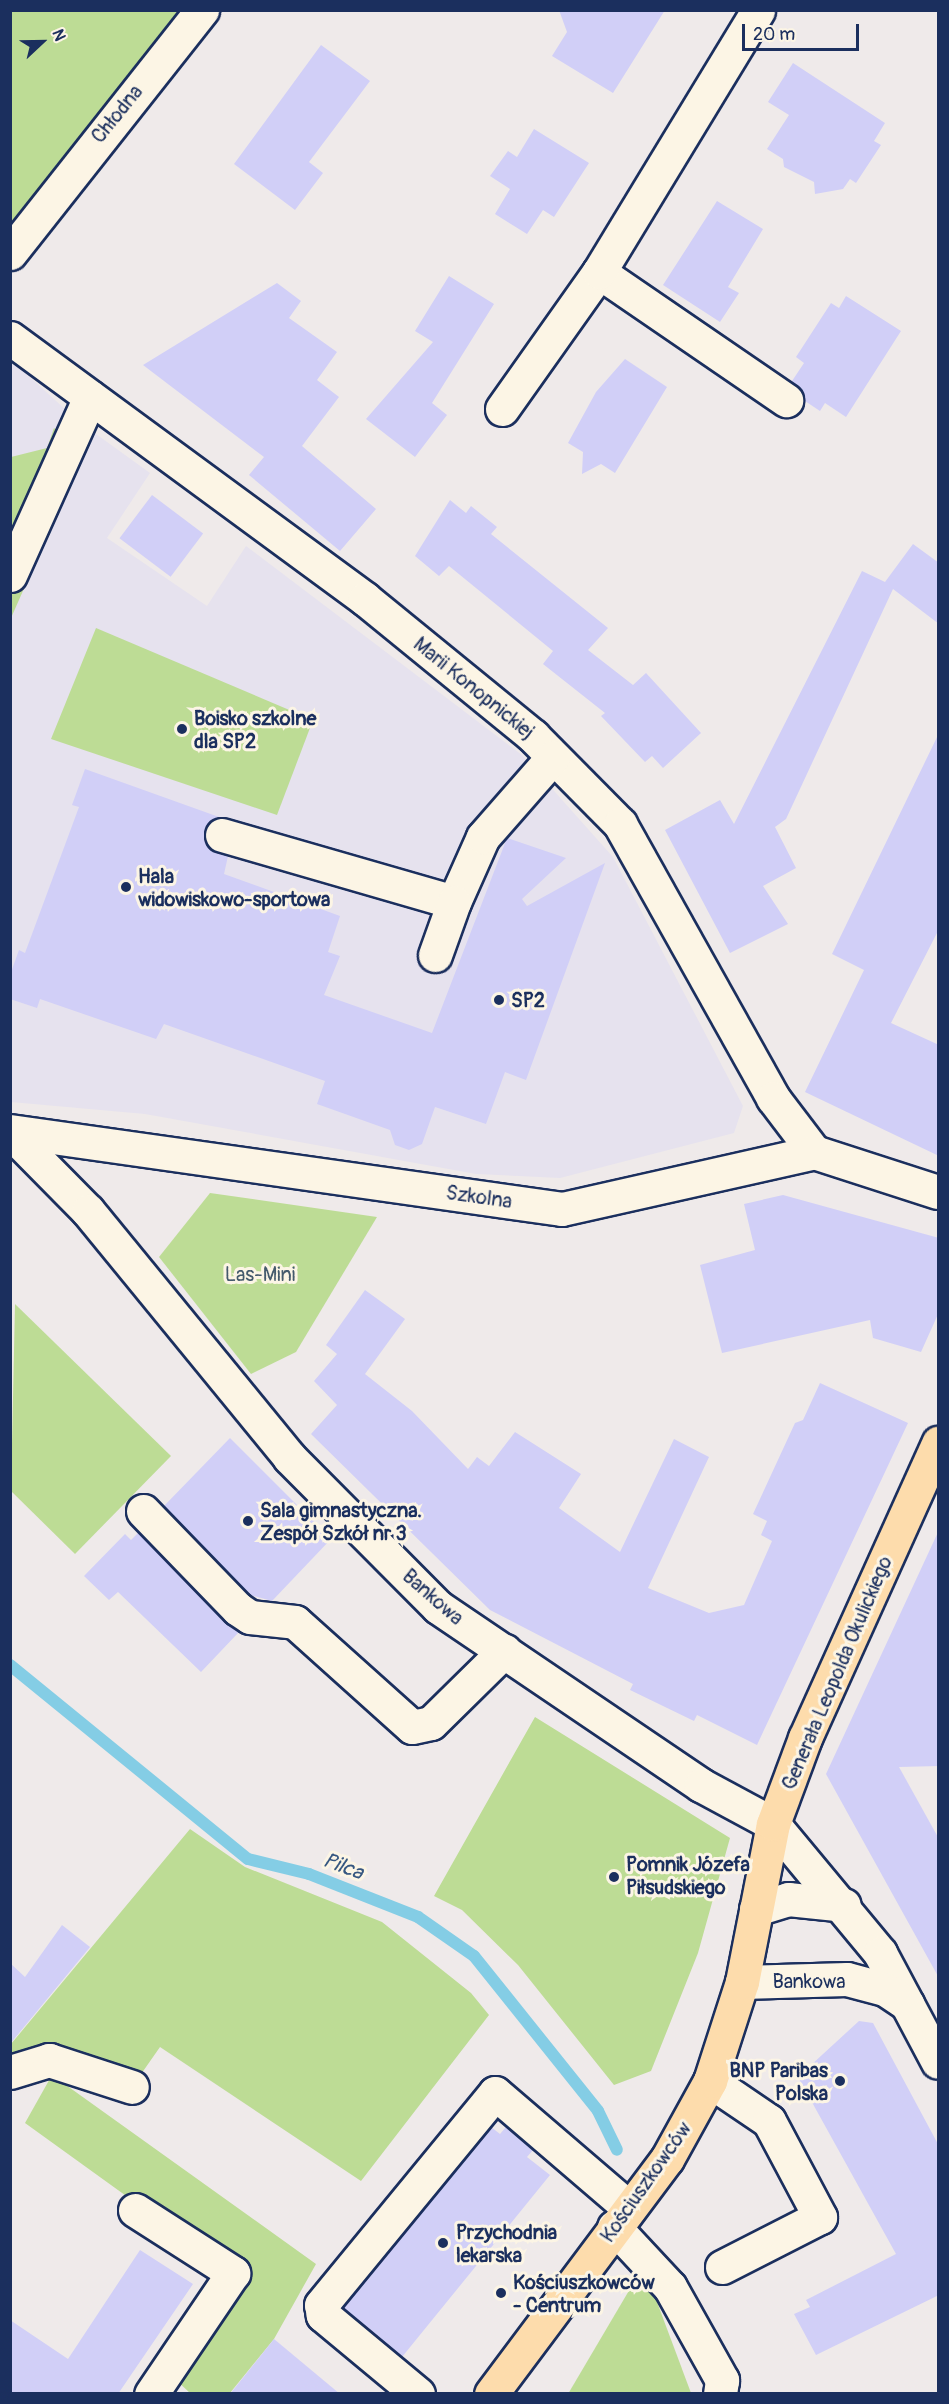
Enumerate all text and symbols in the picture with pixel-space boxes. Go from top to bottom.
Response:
north arrow [12,12,72,72]
scale bar [745,12,862,50]
text: 20 m [753,23,795,46]
text: N [47,26,70,44]
street label: Chłodna [86,80,148,148]
street label: Marii Konopnickiej [409,632,539,744]
place label: Boisko szkolne dla SP2 [194,706,316,753]
marker: Boisko szkolne dla SP2 [175,722,189,736]
place label: Hala widowiskowo-sportowa [138,864,330,911]
marker: Hala widowiskowo-sportowa [119,880,133,894]
place label: SP2 [511,988,545,1012]
marker: SP2 [492,993,506,1007]
street label: Szkolna [444,1180,514,1214]
park label: Las-Mini [225,1262,295,1286]
place label: Sala gimnastyczna. Zespół Szkół nr 3 [260,1498,422,1545]
marker: Sala gimnastyczna. Zespół Szkół nr 3 [241,1514,255,1528]
street label: Generała Leopolda Okulickiego [777,1553,897,1793]
street label: Bankowa [398,1564,468,1630]
water label: Pilca [319,1848,367,1886]
place label: Pomnik Józefa Piłsudskiego [626,1853,750,1900]
marker: Pomnik Józefa Piłsudskiego [607,1870,621,1884]
street label: Bankowa [772,1969,846,1993]
place label: BNP Paribas Polska [729,2058,828,2105]
marker: BNP Paribas Polska [833,2074,847,2088]
street label: Kościuszkowców [595,2117,697,2247]
place label: Przychodnia lekarska [456,2220,557,2267]
marker: Przychodnia lekarska [434,2234,452,2252]
place label: Kościuszkowców - Centrum [513,2270,655,2317]
marker: Kościuszkowców - Centrum [494,2286,508,2300]

